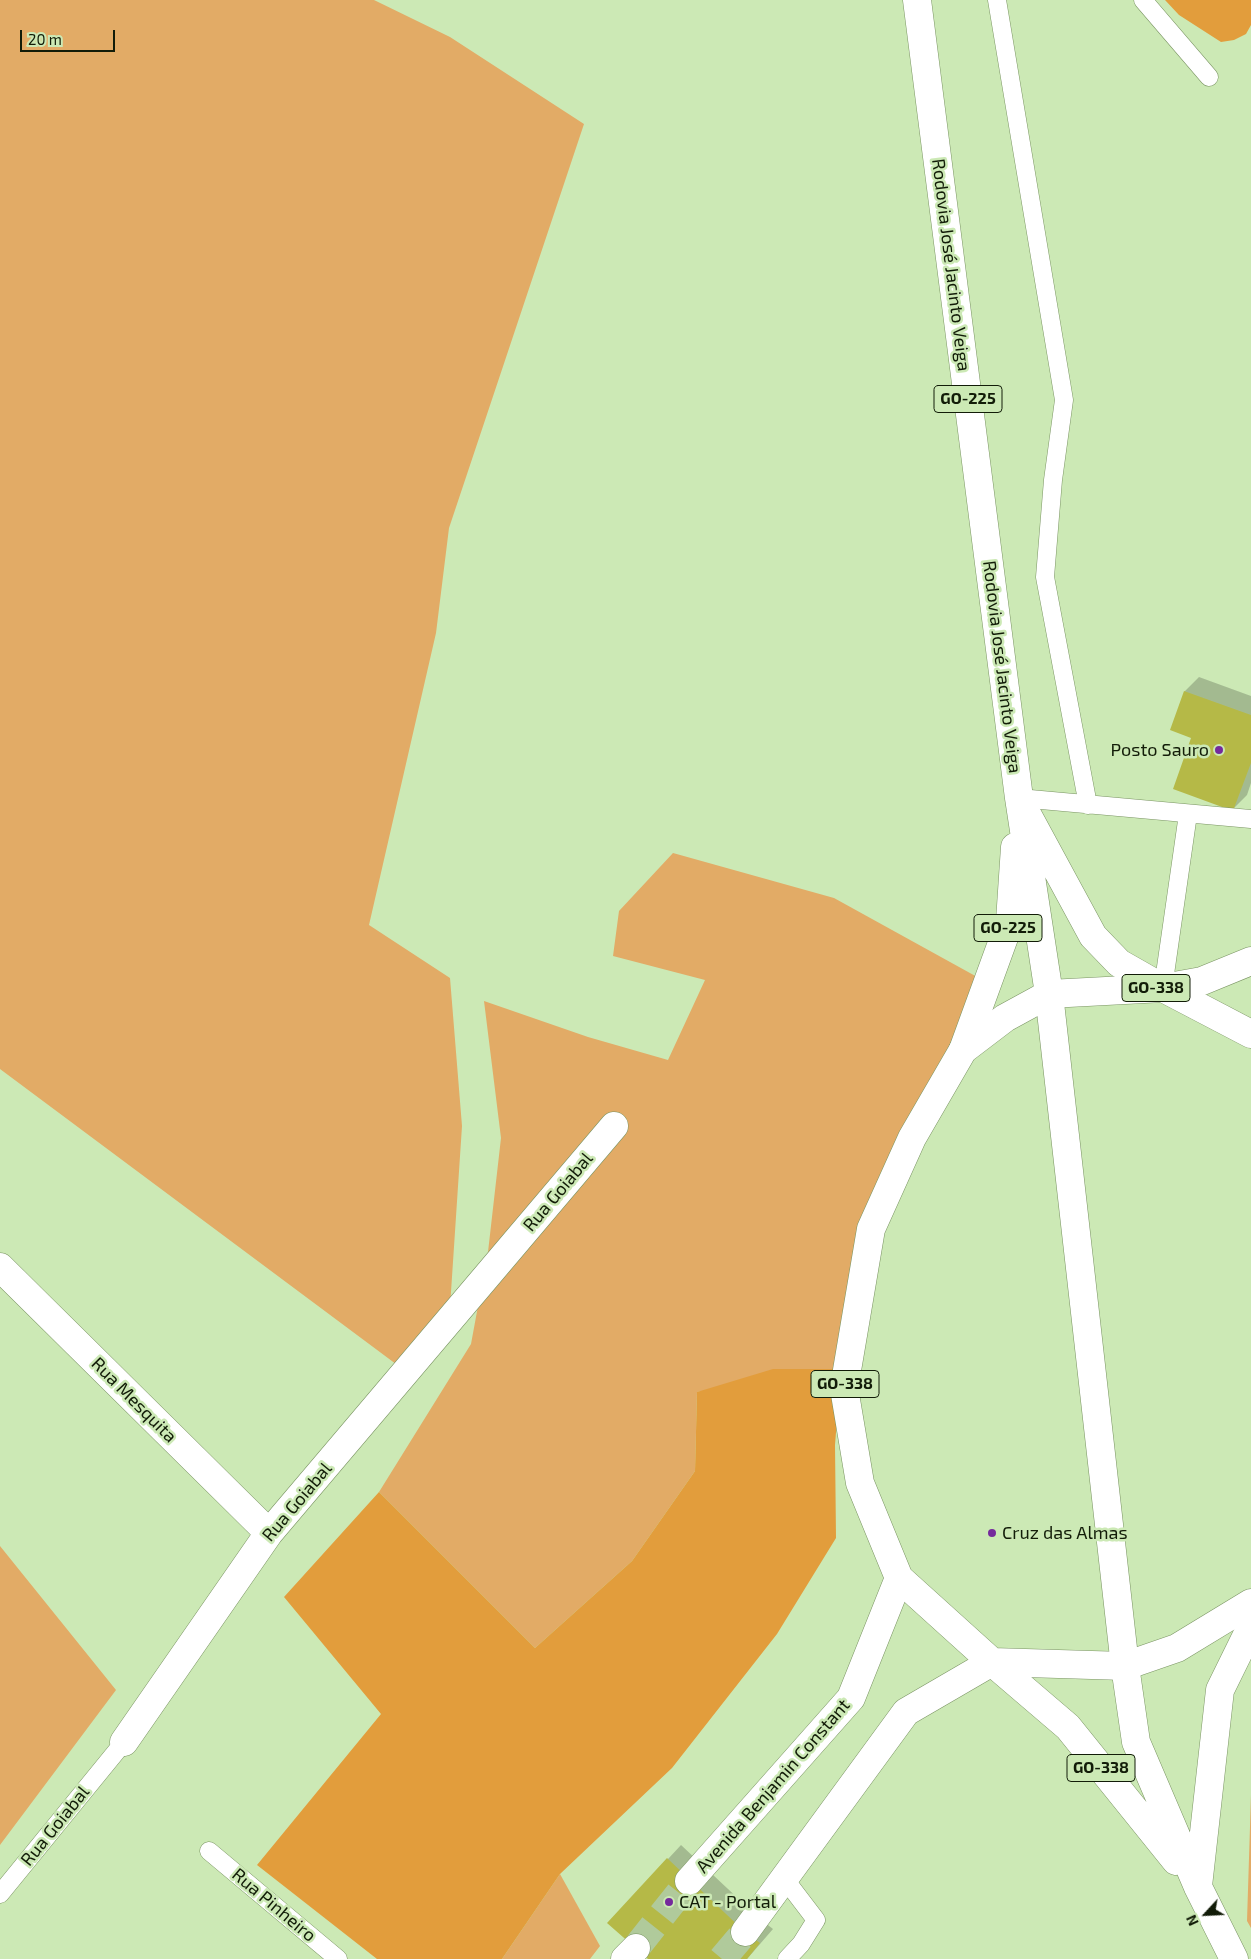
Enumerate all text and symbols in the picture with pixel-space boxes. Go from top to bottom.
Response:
scale bar [22,20,118,52]
text: 20 m [28,30,62,48]
street label: Rodovia José Jacinto Veiga [927,158,975,372]
road number: GO-225 [934,386,1002,412]
street label: Rodovia José Jacinto Veiga [978,560,1026,774]
place label: Posto Sauro [1111,739,1209,761]
marker: Posto Sauro [1213,744,1225,756]
road number: GO-225 [974,914,1042,941]
road number: GO-338 [1122,974,1190,1001]
street label: Rua Goiabal [519,1148,597,1236]
street label: Rua Mesquita [87,1353,181,1447]
road number: GO-338 [811,1370,879,1398]
street label: Rua Goiabal [258,1458,336,1546]
place label: Cruz das Almas [1002,1522,1128,1544]
marker: Cruz das Almas [986,1527,998,1539]
street label: Avenida Benjamin Constant [692,1695,854,1877]
road number: GO-338 [1067,1755,1135,1782]
street label: Rua Goiabal [16,1782,94,1870]
street label: Rua Pinheiro [228,1864,320,1946]
north arrow [1181,1889,1231,1939]
place label: CAT - Portal [679,1891,776,1913]
marker: CAT - Portal [663,1896,675,1908]
text: N [1182,1912,1202,1929]

